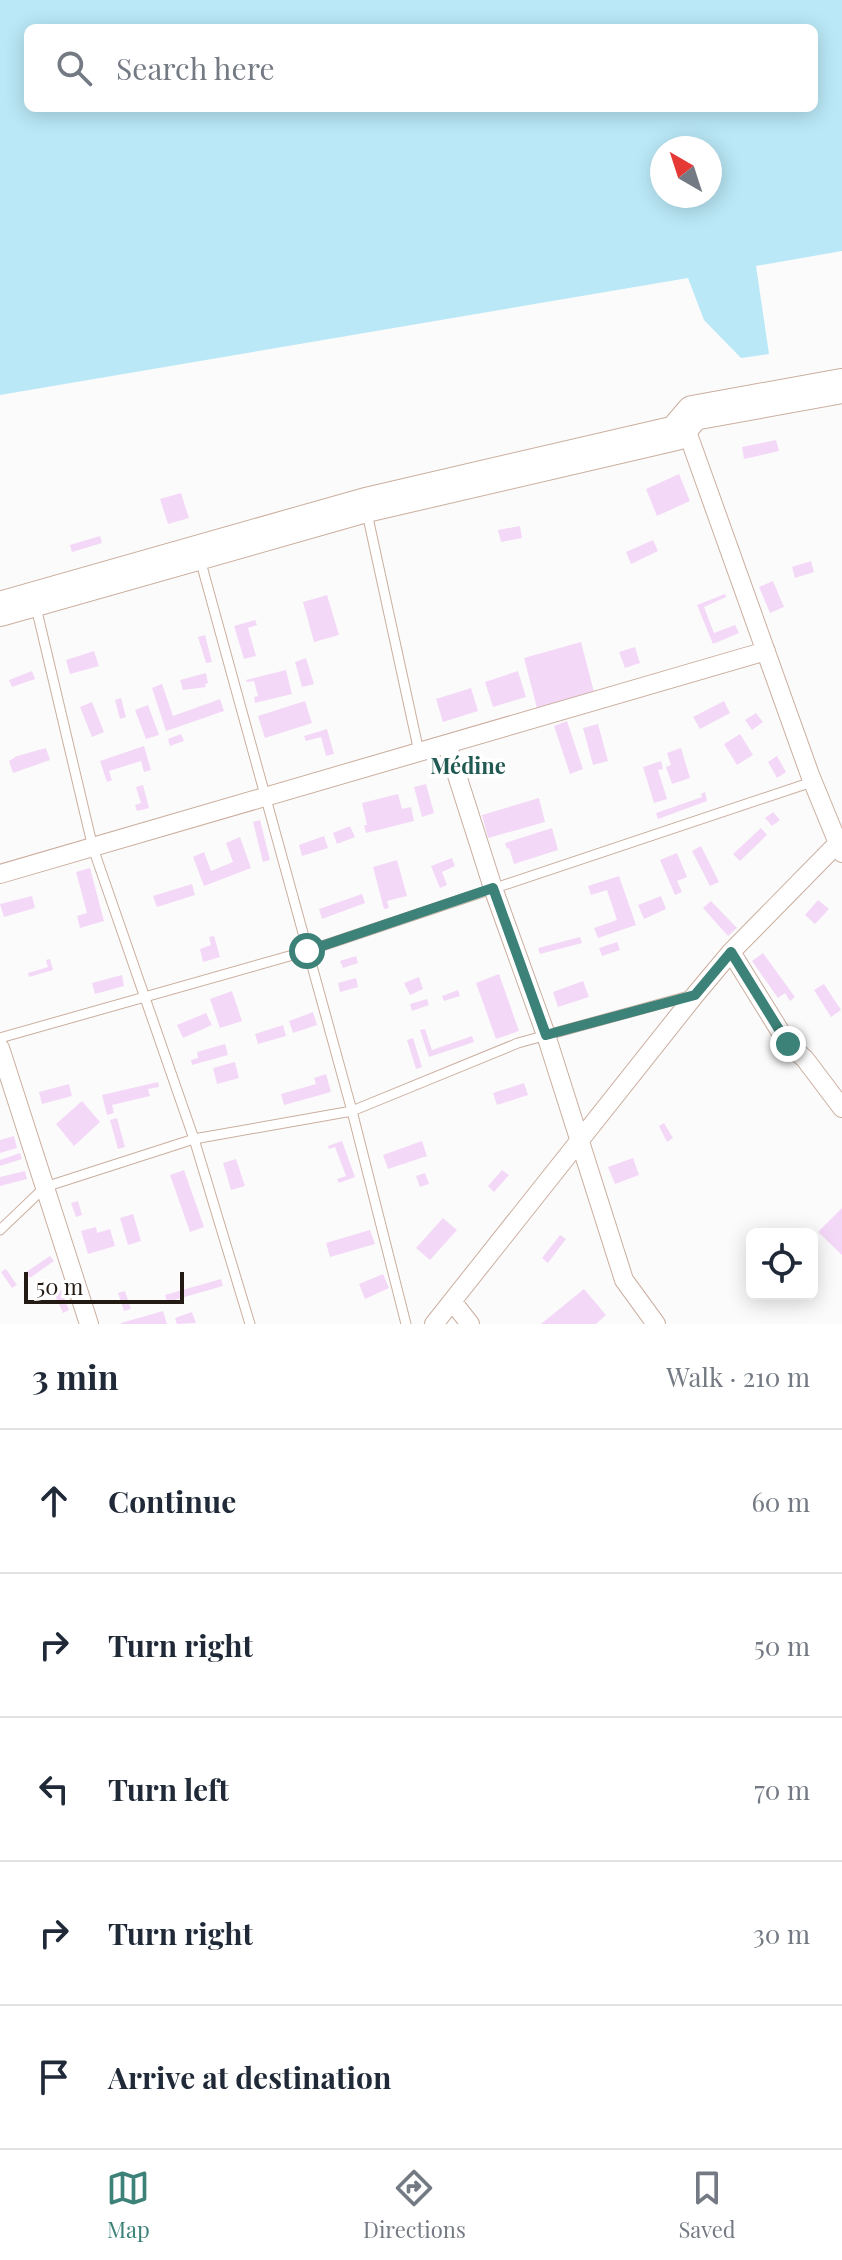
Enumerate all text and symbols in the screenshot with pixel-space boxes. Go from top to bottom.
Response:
search box [24,24,818,112]
icon: search [52,46,96,90]
text: Search here [116,48,275,88]
north arrow [650,136,722,208]
district label: Médine [430,750,506,780]
route start [289,933,325,969]
route end [770,1026,806,1062]
map controls [746,1228,818,1300]
button: locate [746,1228,818,1300]
scale bar [24,1268,184,1304]
text: 50 m [36,1271,83,1301]
text: 3 min [32,1353,119,1399]
text: Walk · 210 m [666,1359,810,1394]
icon: ahead [32,1479,76,1523]
text: Continue [108,1481,236,1521]
text: 60 m [751,1484,810,1519]
icon: right [32,1623,76,1667]
text: Turn right [108,1625,253,1665]
text: 50 m [754,1628,810,1663]
icon: left [32,1767,76,1811]
text: Turn left [108,1769,229,1809]
text: 70 m [754,1772,810,1807]
icon: right [32,1911,76,1955]
text: Turn right [108,1913,253,1953]
text: 30 m [753,1916,810,1951]
icon: arrive [32,2055,76,2099]
text: Arrive at destination [108,2057,391,2097]
tab: Map [106,2166,150,2244]
tab: Directions [363,2166,466,2244]
tab: Saved [678,2166,736,2244]

